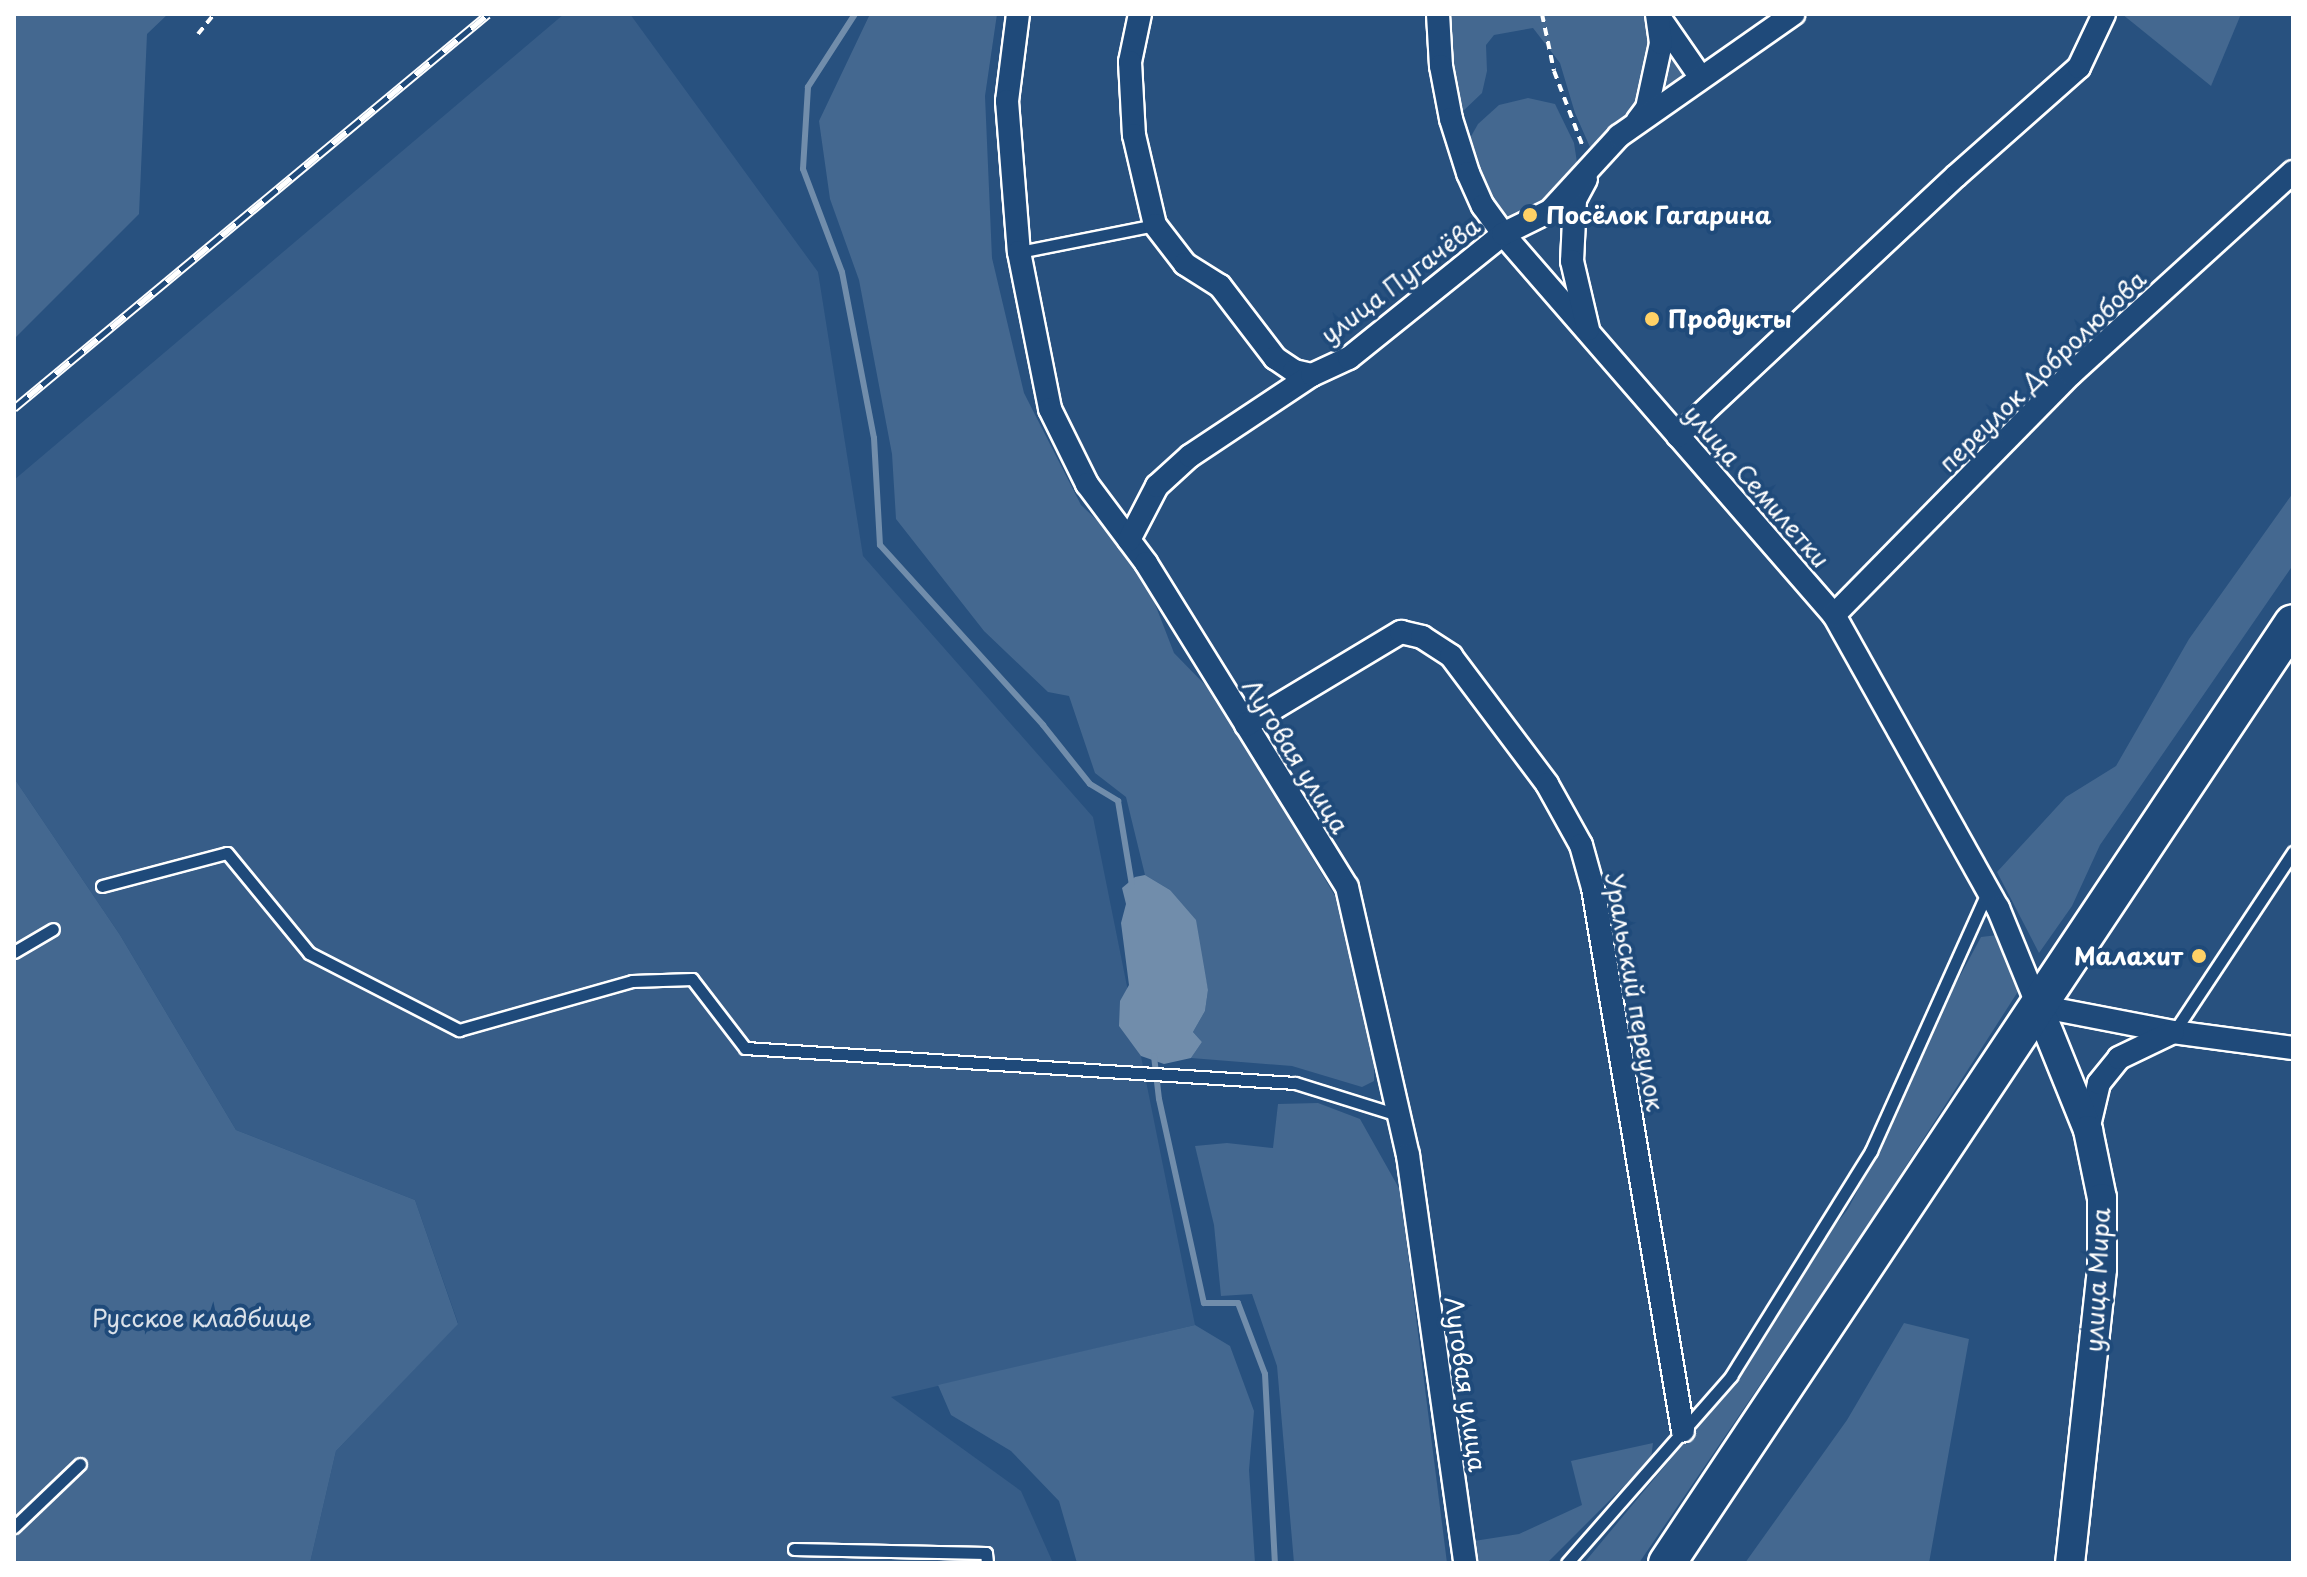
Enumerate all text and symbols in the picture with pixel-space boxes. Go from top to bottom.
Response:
place label: Посёлок Гагарина [1546,201,1772,229]
marker: Посёлок Гагарина [1521,206,1539,224]
street label: улица Пугачёва [1314,210,1486,350]
street label: переулок Добролюбова [1933,265,2151,477]
place label: Продукты [1668,305,1792,333]
marker: Продукты [1643,310,1661,328]
street label: улица Семилетки [1678,398,1836,574]
street label: Луговая улица [1237,673,1355,839]
street label: Уральский переулок [1600,871,1670,1113]
place label: Малахит [2074,942,2183,970]
marker: Малахит [2190,947,2208,965]
street label: улица Мира [2079,1206,2115,1354]
street label: Луговая улица [1439,1294,1493,1474]
park label: Русское кладбище [91,1304,313,1332]

